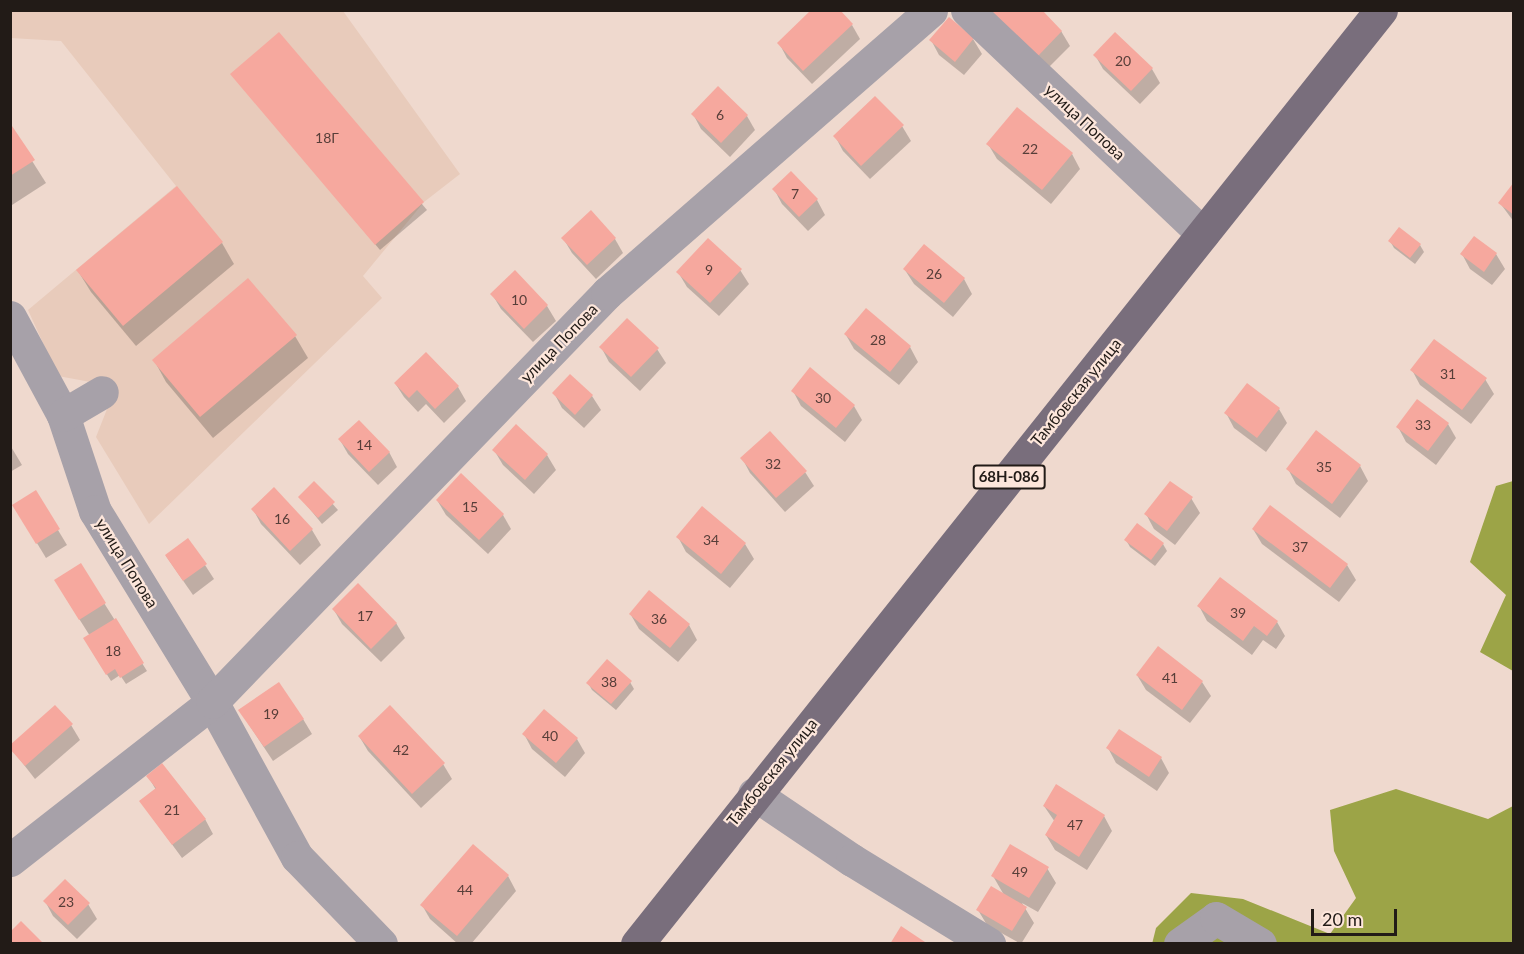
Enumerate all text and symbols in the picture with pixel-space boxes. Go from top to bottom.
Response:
house number: 20 [1115,53,1131,69]
street label: улица Попова [1041,80,1129,164]
house number: 6 [716,107,724,123]
house number: 18Г [315,130,339,146]
house number: 22 [1022,141,1038,157]
house number: 7 [791,186,799,202]
house number: 9 [705,262,713,278]
house number: 26 [926,266,942,282]
house number: 10 [511,292,527,308]
street label: улица Попова [517,300,601,386]
house number: 28 [870,332,886,348]
street label: Тамбовская улица [1027,334,1125,450]
house number: 31 [1440,366,1456,382]
house number: 30 [815,390,831,406]
house number: 33 [1415,417,1431,433]
house number: 14 [356,437,372,453]
house number: 32 [765,456,781,472]
house number: 35 [1316,459,1332,475]
road number: 68Н-086 [972,465,1046,489]
house number: 15 [462,499,478,515]
house number: 16 [274,511,290,527]
street label: улица Попова [92,515,162,611]
house number: 34 [703,532,719,548]
house number: 37 [1292,539,1308,555]
house number: 39 [1230,605,1246,621]
house number: 17 [357,608,373,624]
house number: 36 [651,611,667,627]
house number: 18 [105,643,121,659]
house number: 41 [1162,670,1178,686]
house number: 38 [601,674,617,690]
house number: 19 [263,706,279,722]
street label: Тамбовская улица [723,714,821,830]
house number: 40 [542,728,558,744]
house number: 42 [393,742,409,758]
house number: 21 [164,802,180,818]
house number: 47 [1067,817,1083,833]
house number: 49 [1012,864,1028,880]
house number: 44 [457,882,473,898]
house number: 23 [58,894,74,910]
scale bar [1314,897,1400,935]
text: 20 m [1322,908,1362,930]

